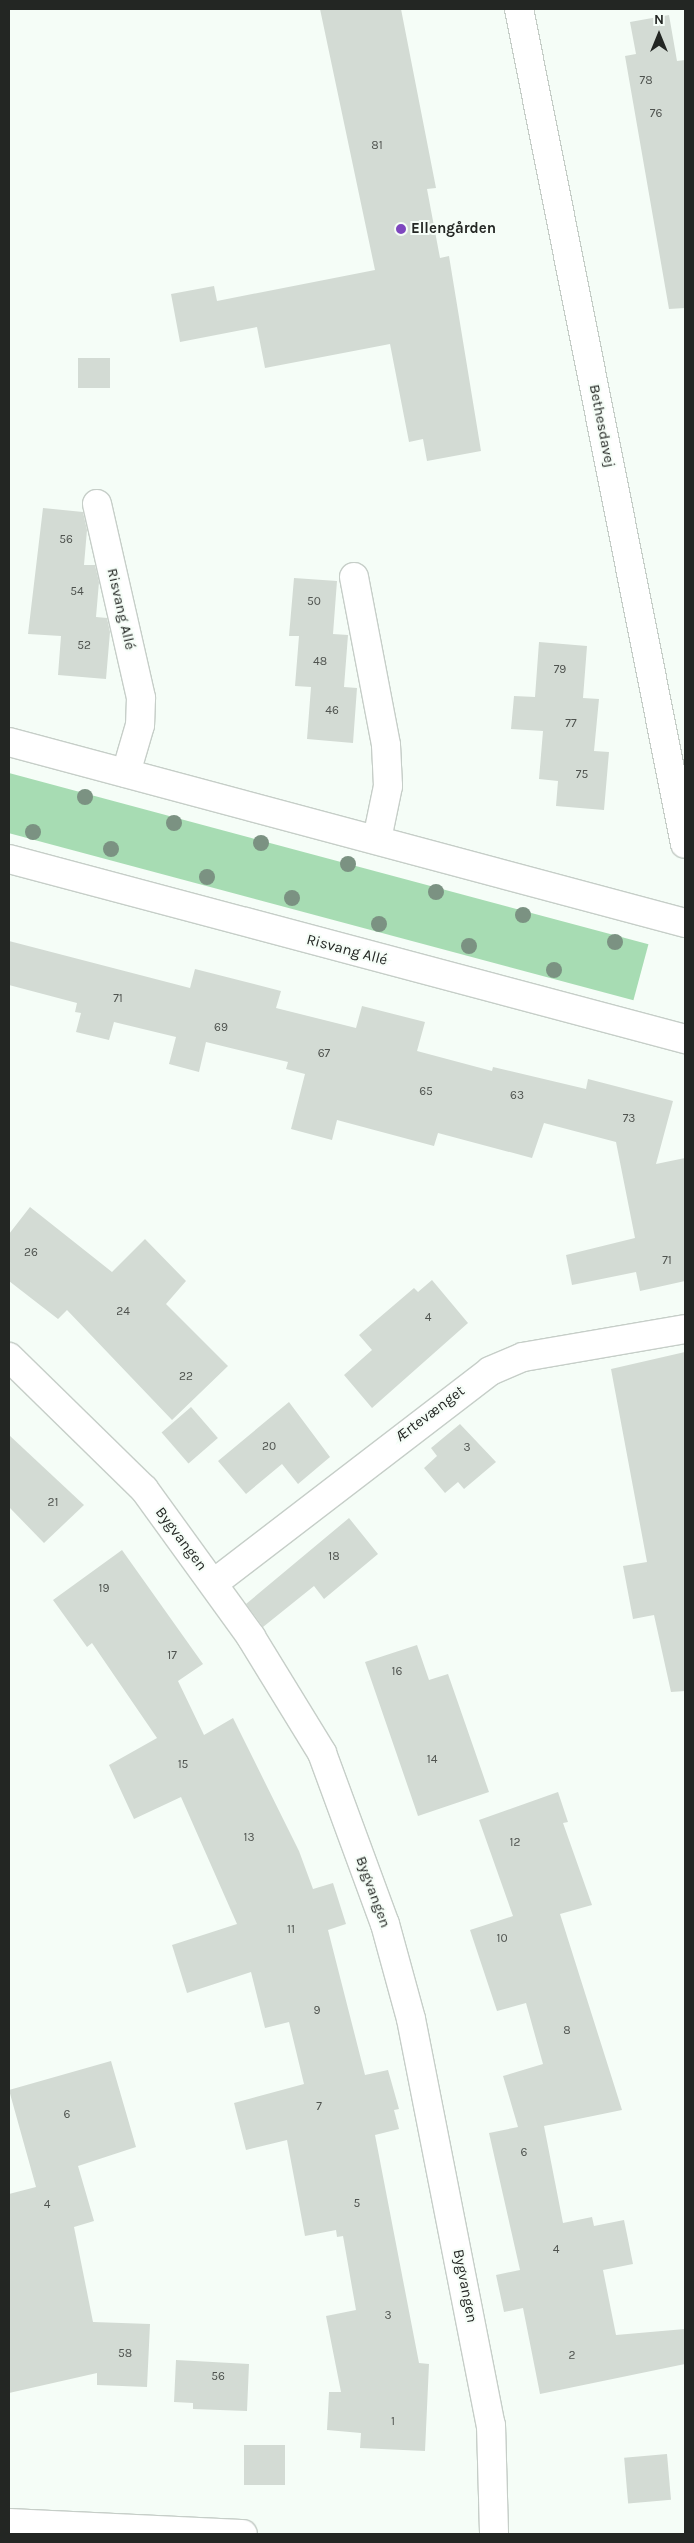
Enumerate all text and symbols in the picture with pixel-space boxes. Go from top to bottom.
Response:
north arrow [634,10,684,60]
text: N [654,11,664,28]
house number: 78 [639,74,653,88]
house number: 76 [650,107,662,121]
house number: 81 [371,139,383,153]
place label: Ellengården [411,220,496,238]
marker: Ellengården [395,223,407,235]
street label: Bethesdavej [585,383,619,469]
house number: 56 [59,533,73,547]
street label: Risvang Allé [103,566,139,652]
house number: 54 [70,585,84,599]
house number: 50 [307,595,321,609]
house number: 52 [77,639,91,653]
house number: 48 [313,655,327,669]
house number: 79 [554,663,566,677]
house number: 46 [325,704,339,718]
house number: 77 [565,717,577,731]
house number: 75 [576,768,588,782]
street label: Risvang Allé [305,931,389,969]
house number: 71 [113,992,123,1006]
house number: 69 [214,1021,228,1035]
house number: 67 [318,1047,330,1061]
house number: 65 [419,1085,433,1099]
house number: 63 [510,1089,524,1103]
house number: 73 [623,1112,635,1126]
house number: 26 [24,1246,38,1260]
house number: 71 [662,1254,672,1268]
house number: 24 [116,1305,130,1319]
house number: 4 [425,1311,431,1325]
house number: 22 [179,1370,193,1384]
street label: Ærtevænget [392,1382,468,1446]
house number: 20 [262,1440,276,1454]
house number: 3 [463,1441,471,1455]
house number: 21 [48,1496,58,1510]
street label: Bygvangen [151,1504,211,1574]
house number: 18 [328,1550,340,1564]
house number: 19 [99,1582,109,1596]
house number: 17 [167,1649,177,1663]
house number: 16 [392,1665,402,1679]
house number: 14 [427,1753,437,1767]
house number: 15 [178,1758,188,1772]
house number: 13 [243,1831,255,1845]
house number: 12 [510,1836,520,1850]
street label: Bygvangen [352,1854,394,1930]
house number: 11 [287,1923,295,1937]
house number: 10 [496,1932,508,1946]
house number: 9 [314,2004,320,2018]
house number: 8 [563,2024,571,2038]
house number: 7 [316,2100,322,2114]
house number: 6 [64,2108,70,2122]
house number: 6 [521,2146,527,2160]
house number: 5 [354,2197,360,2211]
house number: 4 [44,2198,50,2212]
house number: 4 [553,2243,559,2257]
street label: Bygvangen [449,2248,481,2324]
house number: 3 [384,2309,392,2323]
house number: 58 [118,2347,132,2361]
house number: 2 [569,2349,575,2363]
house number: 56 [211,2370,225,2384]
house number: 1 [391,2415,395,2429]

